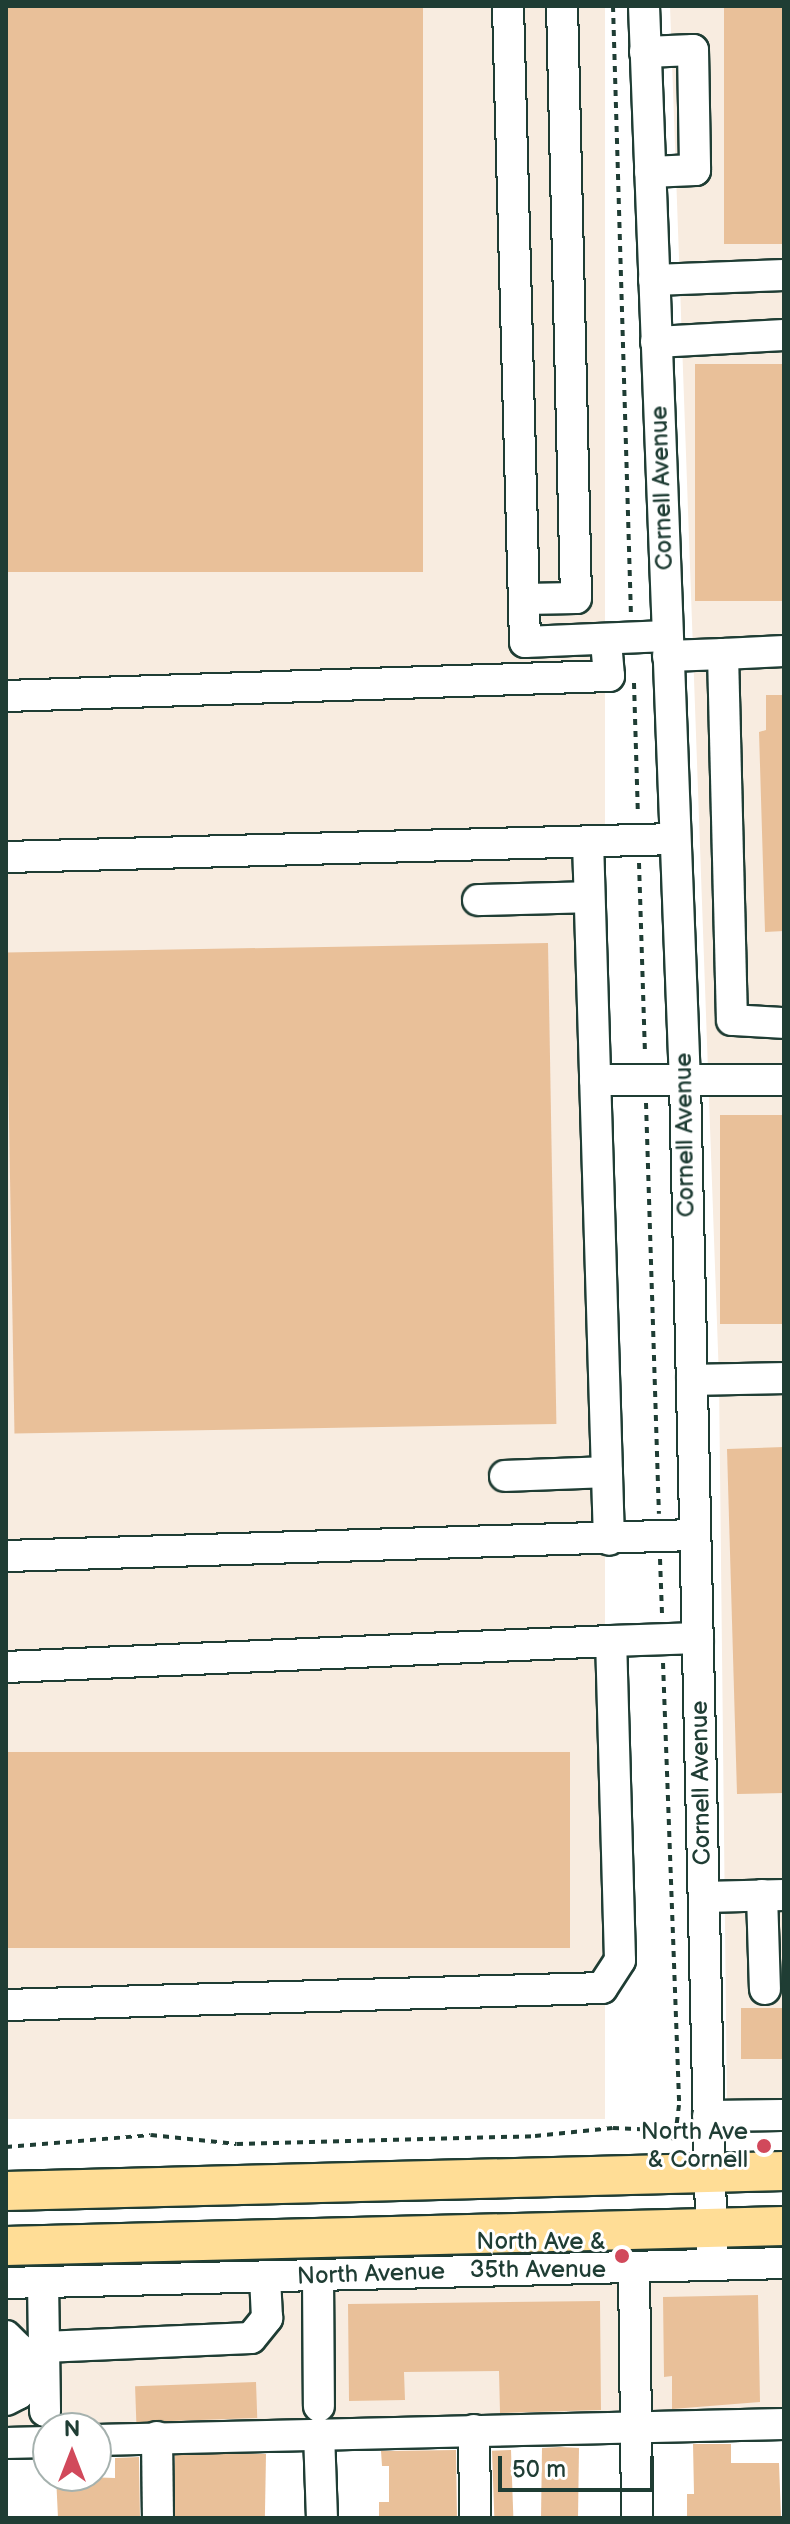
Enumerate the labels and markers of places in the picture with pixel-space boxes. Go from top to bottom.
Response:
place label: North Ave & Cornell [641,2118,748,2174]
marker: North Ave & Cornell [755,2137,773,2155]
place label: North Ave & 35th Avenue [470,2228,606,2284]
marker: North Ave & 35th Avenue [613,2247,631,2265]

